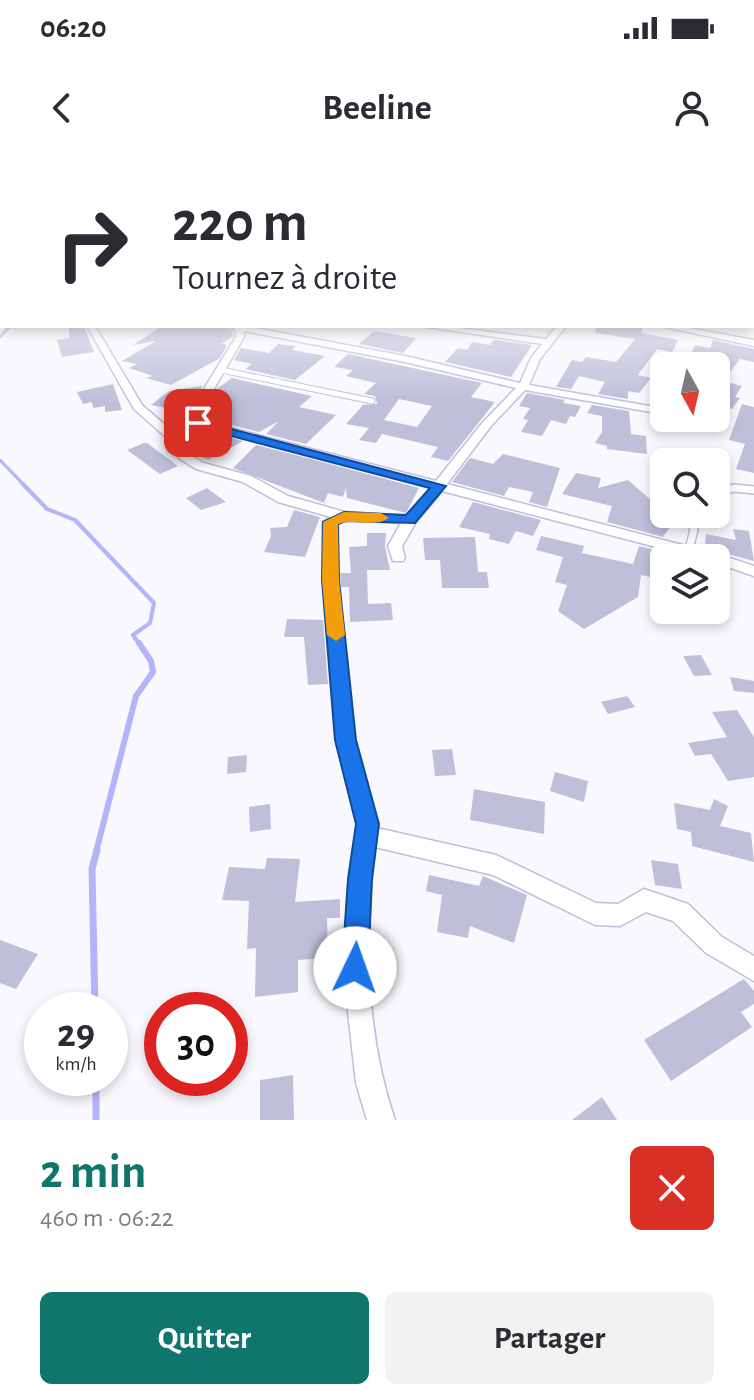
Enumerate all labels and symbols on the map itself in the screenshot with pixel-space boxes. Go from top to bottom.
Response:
north arrow [650,352,730,432]
pin [164,389,232,457]
position arrow [313,926,397,1010]
speed limit sign: 30 [144,992,248,1096]

